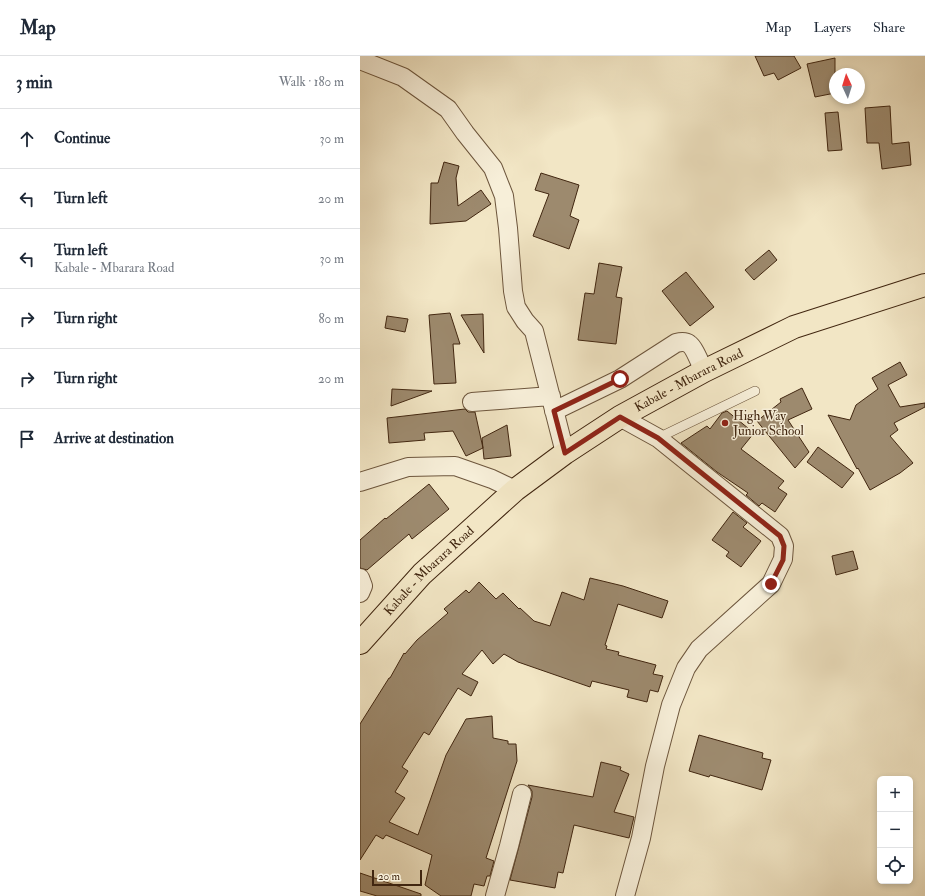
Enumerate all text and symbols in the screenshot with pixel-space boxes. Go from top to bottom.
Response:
text: Map [20,16,56,40]
text: Map [765,19,791,36]
text: Layers [813,19,851,36]
text: Share [873,19,905,36]
north arrow [829,68,865,104]
text: 3 min [16,72,53,93]
text: Walk · 180 m [279,74,344,90]
icon: ahead [16,128,38,150]
text: Continue [54,129,110,148]
text: 30 m [320,131,344,147]
icon: left [16,188,38,210]
text: Turn left [54,189,108,208]
text: 20 m [318,191,344,207]
text: Turn left [54,241,108,260]
icon: left [16,248,38,270]
text: 30 m [320,251,344,267]
text: Kabale - Mbarara Road [54,260,174,276]
icon: right [16,308,38,330]
text: Turn right [54,309,117,328]
text: 80 m [318,311,344,327]
street label: Kabale - Mbarara Road [632,345,746,416]
icon: right [16,368,38,390]
text: Turn right [54,369,117,388]
route start [611,370,629,388]
text: 20 m [318,371,344,387]
place label: High Way Junior School [732,408,804,439]
marker: High Way Junior School [720,418,730,428]
icon: arrive [16,428,38,450]
text: Arrive at destination [54,429,174,448]
street label: Kabale - Mbarara Road [381,522,478,619]
route end [762,575,780,593]
map controls [877,776,913,884]
button: + [877,776,913,812]
button: − [877,812,913,848]
button: locate [877,848,913,884]
scale bar [372,868,422,887]
text: 20 m [378,870,400,883]

